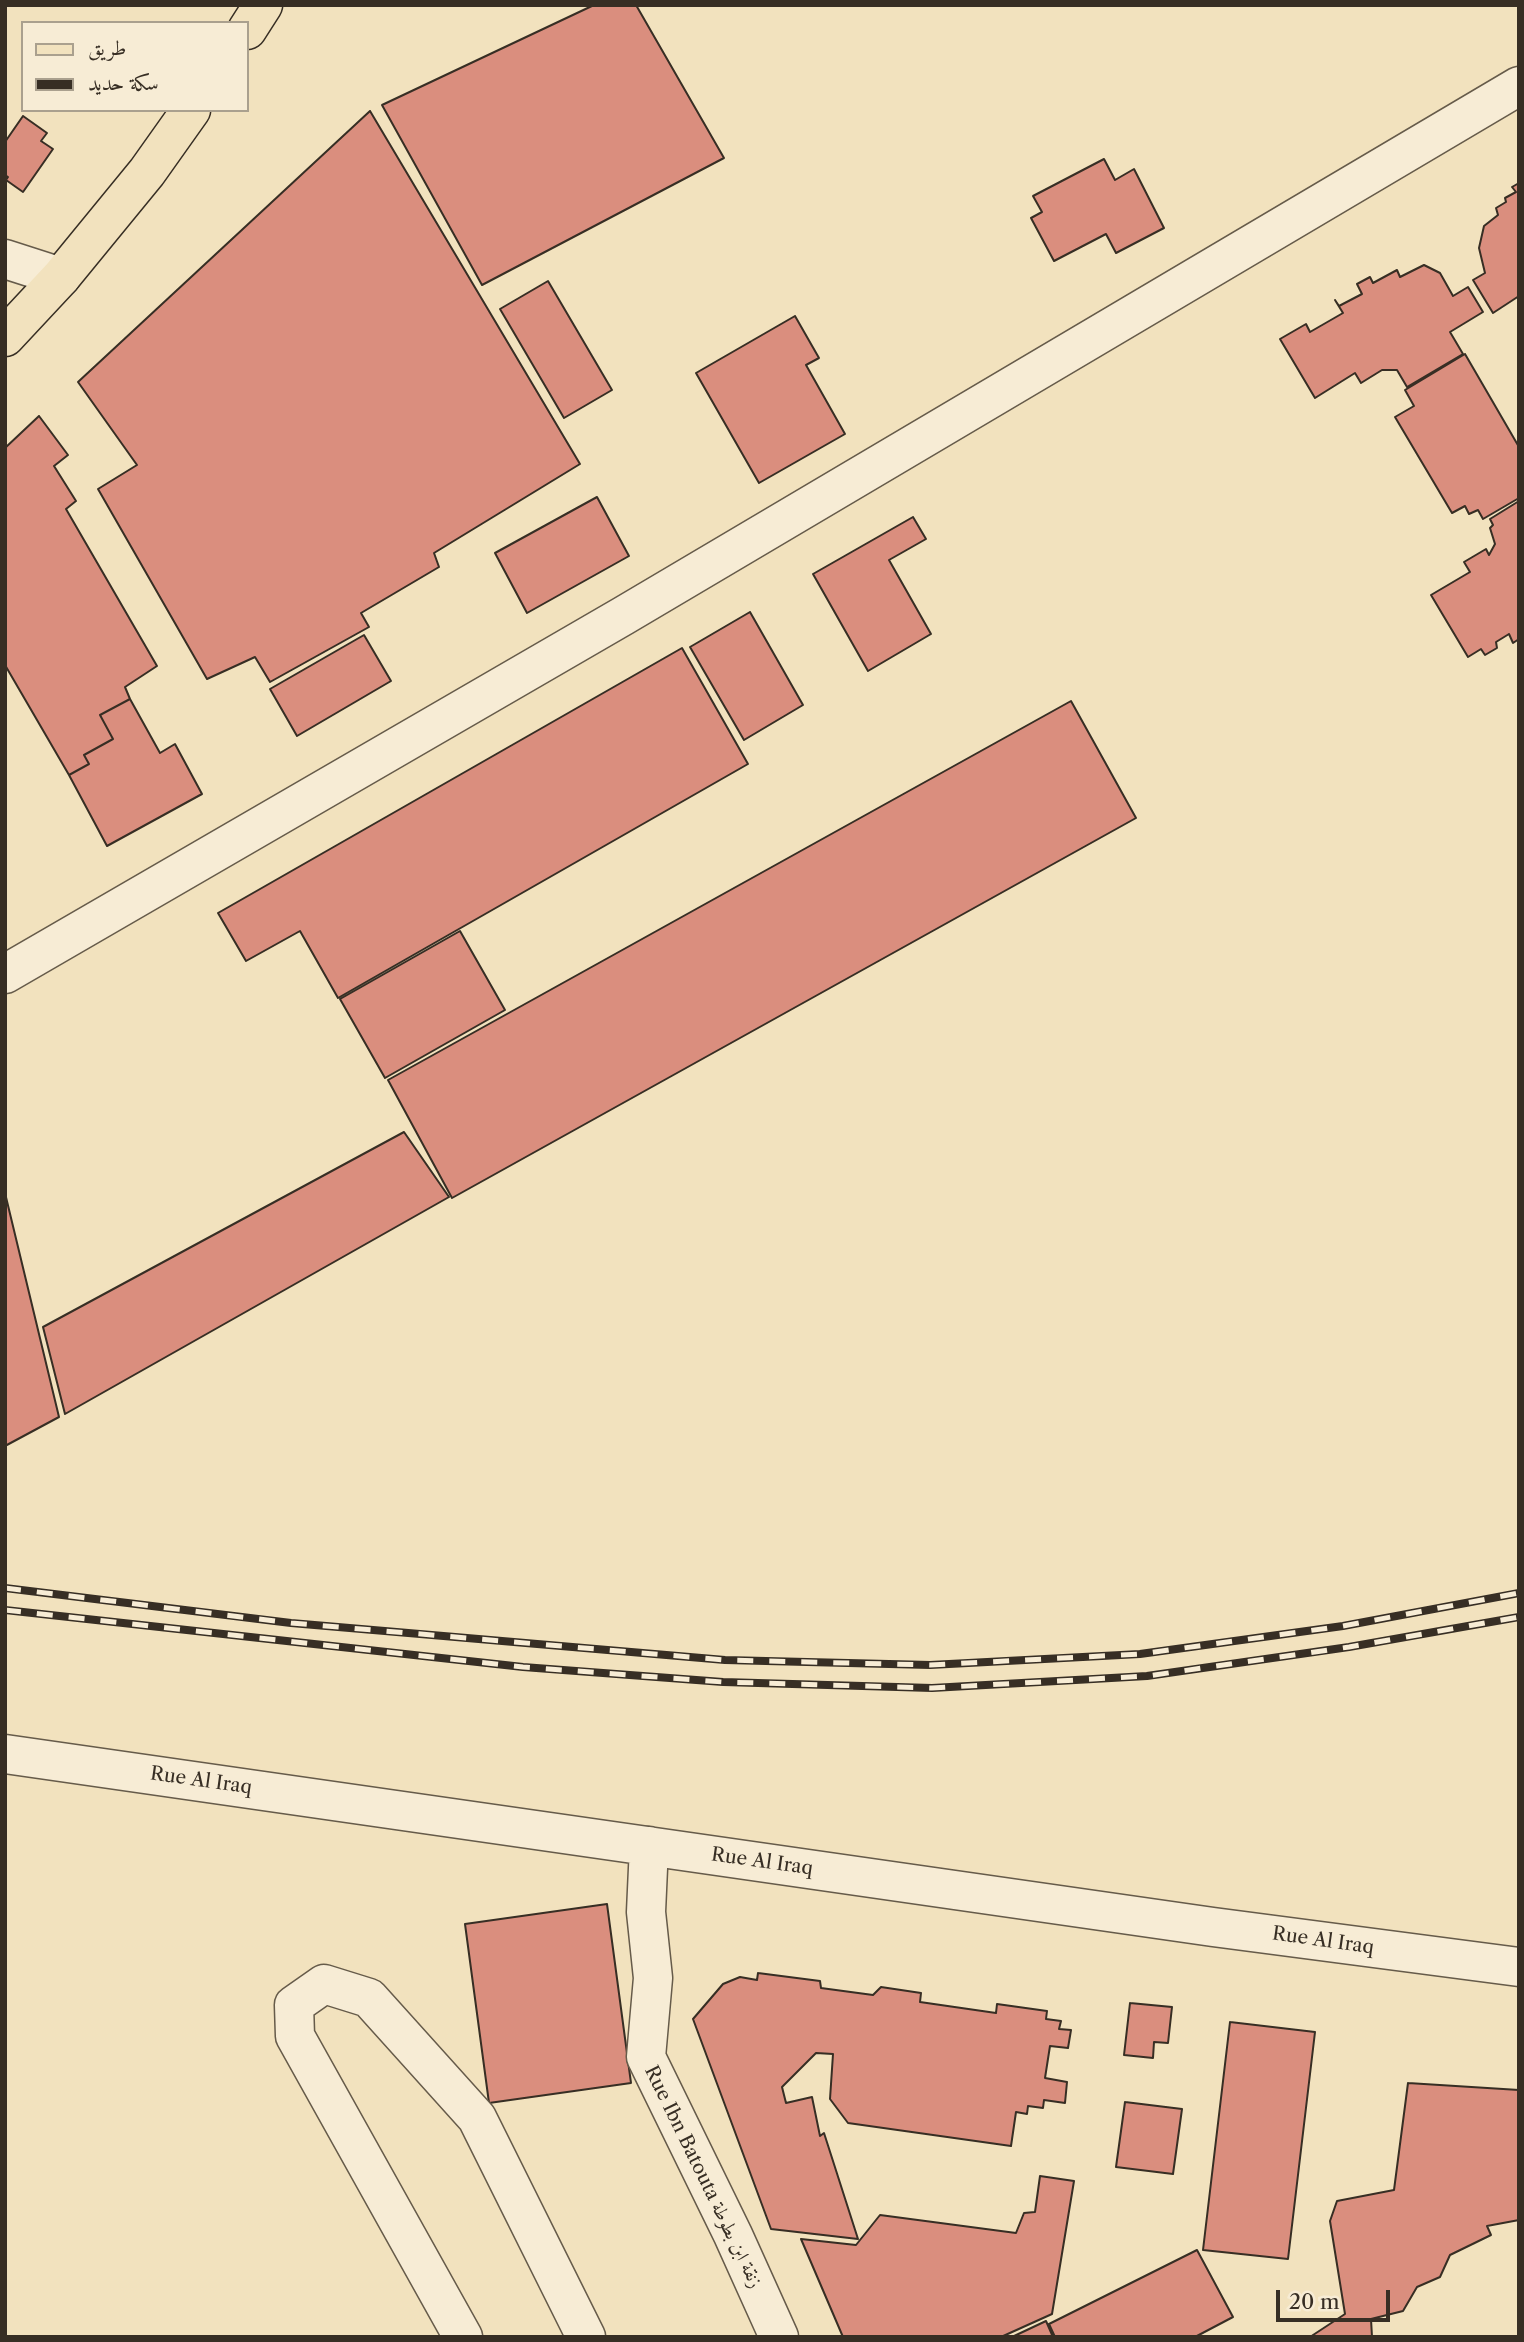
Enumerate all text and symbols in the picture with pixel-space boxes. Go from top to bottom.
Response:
legend [21,21,248,112]
text: طريق [88,35,126,60]
text: سكة حديد [88,70,159,95]
street label: Rue Al Iraq [149,1763,253,1799]
street label: Rue Al Iraq [710,1844,814,1880]
street label: Rue Al Iraq [1271,1923,1375,1959]
street label: Rue Ibn Batouta زنقة ابن بطوطة [639,2062,767,2292]
scale bar [1279,2276,1393,2320]
text: 20 m [1289,2289,1340,2314]

